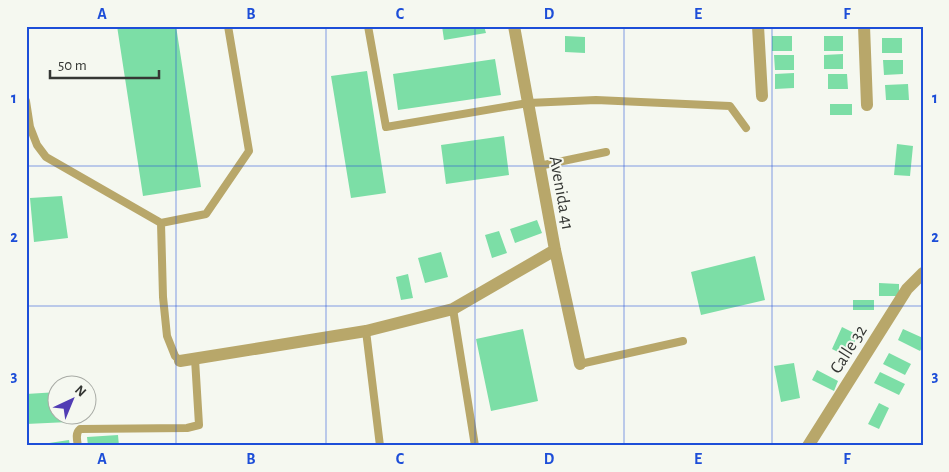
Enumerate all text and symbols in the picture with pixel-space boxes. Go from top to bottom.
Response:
text: A [97,6,107,22]
text: B [246,6,256,22]
text: C [396,6,405,22]
text: D [544,6,555,22]
text: E [694,6,702,22]
text: F [843,6,851,22]
scale bar [50,48,159,80]
text: 50 m [58,58,87,73]
text: 1 [11,90,17,106]
text: 1 [932,90,938,106]
street label: Avenida 41 [546,155,576,232]
text: 2 [10,229,18,245]
text: 2 [931,229,939,245]
street label: Calle 32 [827,322,871,377]
text: 3 [11,368,18,384]
text: 3 [932,368,939,384]
north arrow [48,374,98,424]
text: N [72,383,89,400]
text: A [97,451,107,467]
text: B [246,451,256,467]
text: C [396,451,405,467]
text: D [544,451,555,467]
text: E [694,451,702,467]
text: F [843,451,851,467]

